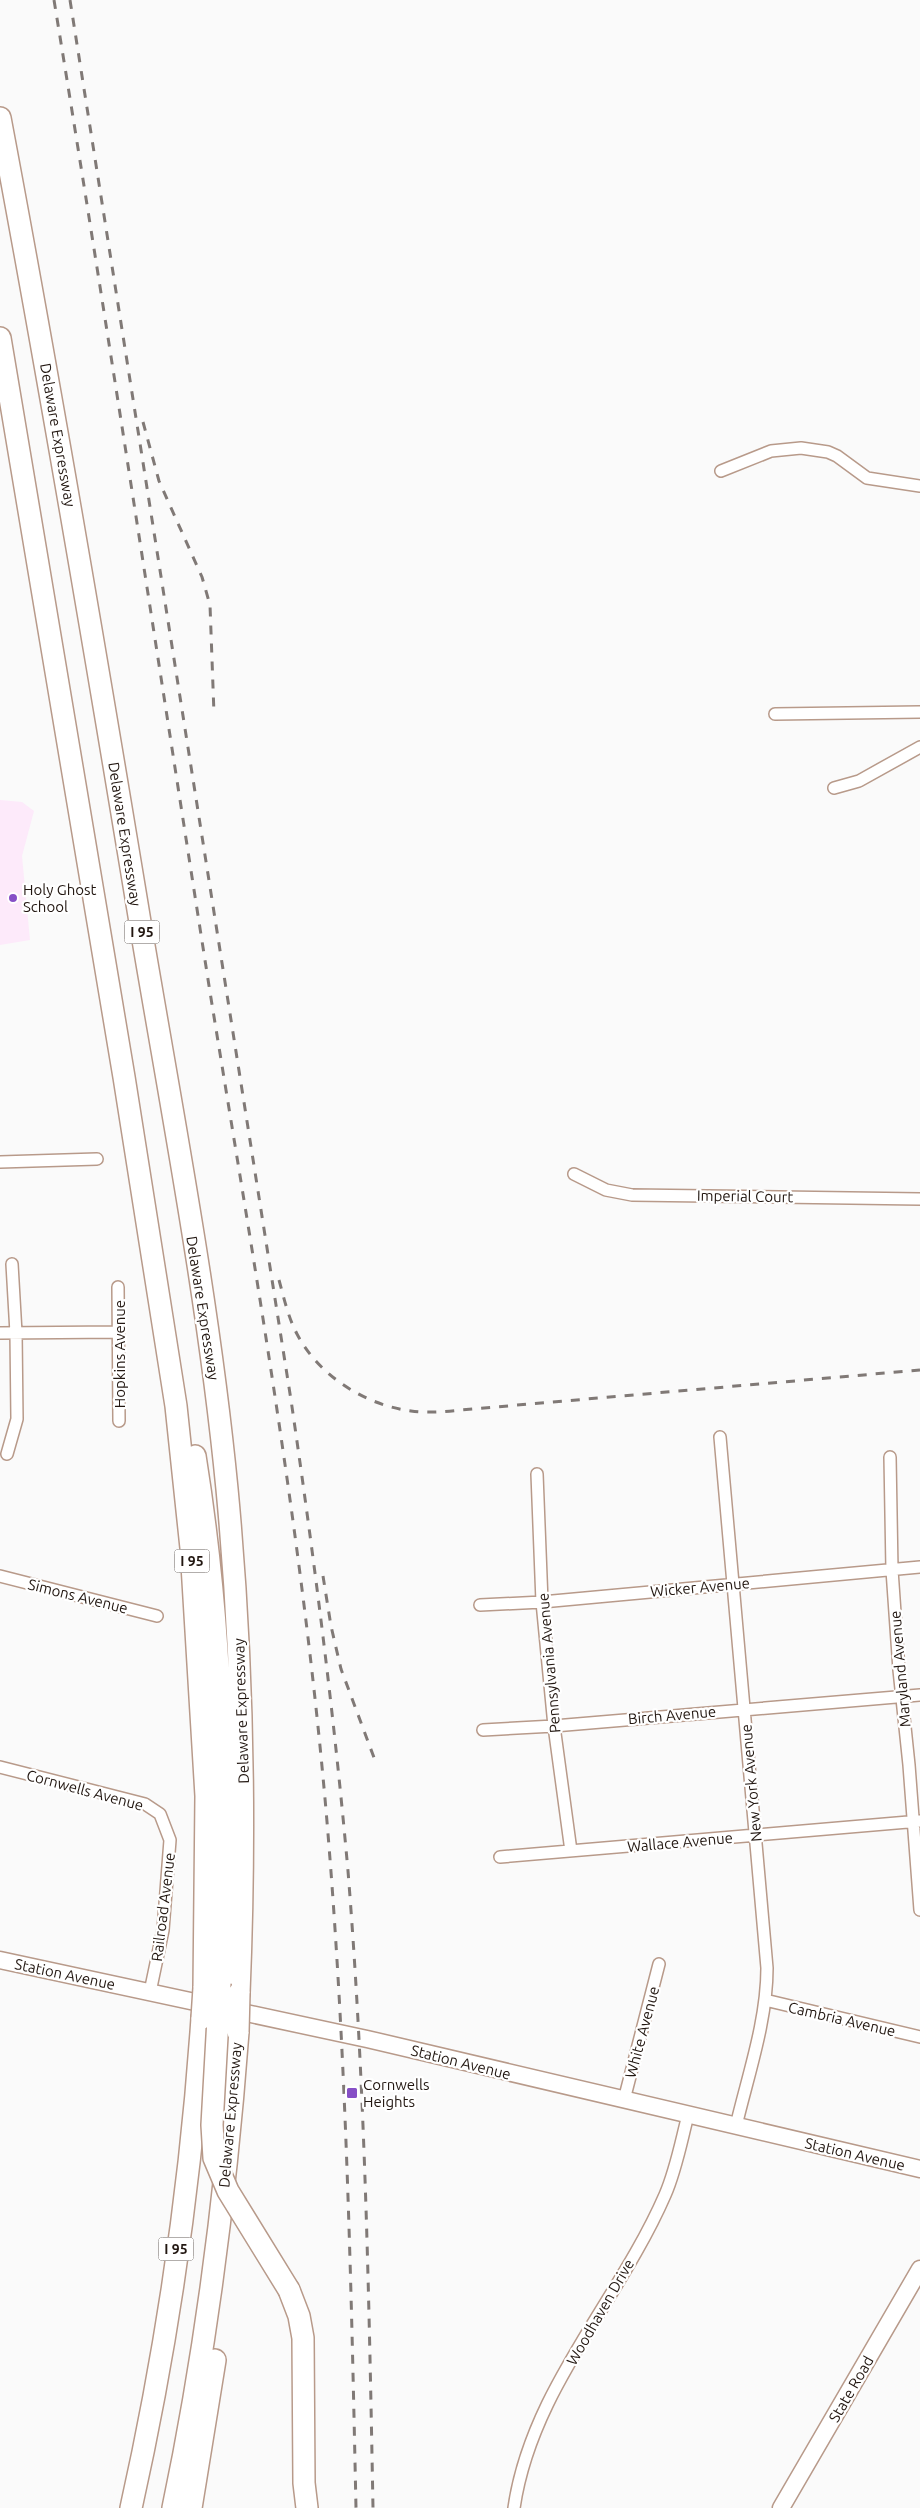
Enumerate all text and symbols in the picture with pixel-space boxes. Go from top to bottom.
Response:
street label: Delaware Expressway [37,362,79,508]
street label: Delaware Expressway [105,761,145,907]
place label: Holy Ghost School [23,881,97,915]
marker: Holy Ghost School [7,892,19,904]
road number: I 95 [124,920,160,944]
street label: Imperial Court [697,1187,793,1205]
street label: Delaware Expressway [183,1235,223,1381]
street label: Hopkins Avenue [111,1300,128,1408]
road number: I 95 [174,1550,210,1572]
street label: Wicker Avenue [649,1574,751,1600]
street label: Simons Avenue [26,1575,130,1617]
street label: Pennsylvania Avenue [534,1592,564,1734]
street label: Maryland Avenue [886,1610,914,1728]
street label: Delaware Expressway [230,1638,252,1784]
street label: Birch Avenue [627,1703,717,1727]
street label: New York Avenue [737,1723,765,1843]
street label: Cornwells Avenue [25,1766,145,1814]
street label: Wallace Avenue [626,1829,734,1855]
street label: Railroad Avenue [148,1852,178,1962]
street label: Station Avenue [13,1955,117,1993]
street label: White Avenue [622,1984,662,2080]
street label: Cambria Avenue [787,1998,897,2040]
street label: Station Avenue [409,2041,513,2083]
street label: Delaware Expressway [215,2042,245,2188]
place label: Cornwells Heights [363,2076,429,2110]
marker: Cornwells Heights [345,2086,359,2100]
street label: Station Avenue [803,2134,907,2174]
road number: I 95 [158,2238,194,2260]
street label: Woodhaven Drive [563,2256,637,2368]
street label: State Road [825,2353,877,2425]

